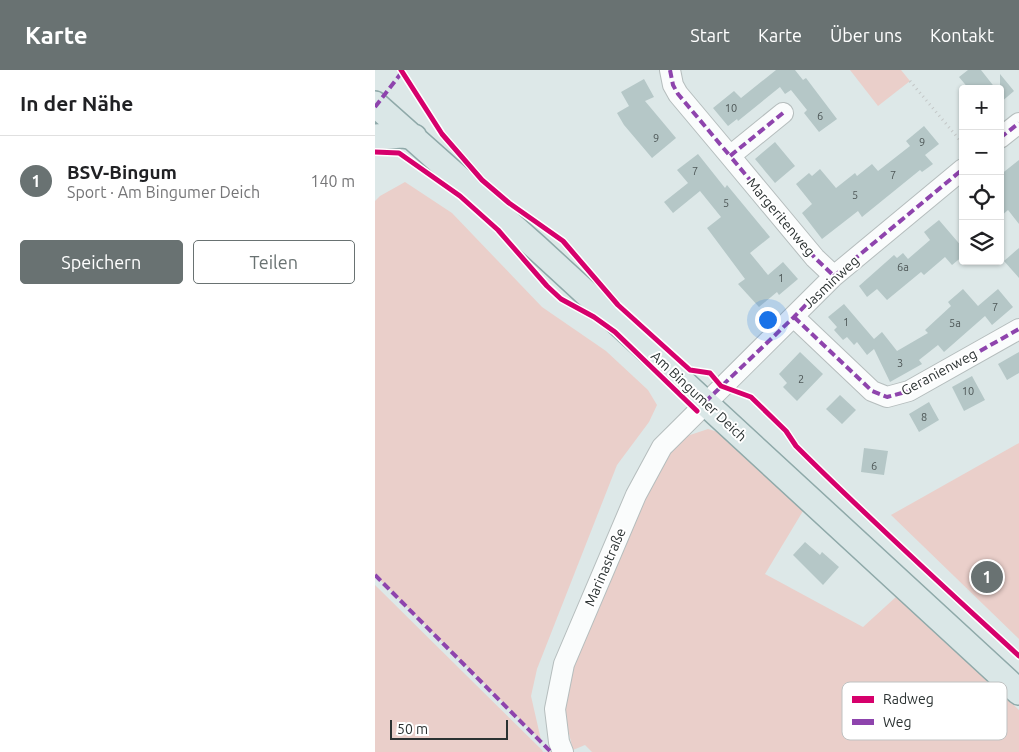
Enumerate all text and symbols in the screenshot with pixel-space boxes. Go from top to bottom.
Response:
text: Karte [25,22,87,49]
text: Start [690,25,730,45]
text: Karte [758,25,802,45]
text: Über uns [830,25,902,45]
text: Kontakt [930,25,994,45]
map controls [959,85,1004,265]
button: + [959,85,1004,130]
text: In der Nähe [20,91,133,115]
house number: 10 [725,102,737,114]
house number: 6 [817,110,823,122]
button: − [959,130,1004,175]
house number: 9 [653,132,659,144]
house number: 9 [919,136,925,148]
text: BSV-Bingum [67,161,177,183]
house number: 7 [692,165,698,177]
house number: 7 [890,169,896,181]
text: 1 [31,172,41,190]
text: 140 m [310,172,355,190]
street label: Margeritenweg [744,175,818,259]
button: locate [959,175,1004,220]
text: Sport · Am Bingumer Deich [67,183,260,201]
house number: 5 [852,189,858,201]
house number: 5 [723,197,729,209]
button: layers [959,220,1004,265]
button: Speichern [20,240,183,284]
button: Teilen [193,240,355,284]
street label: Jasminweg [800,252,862,312]
house number: 6a [897,261,909,273]
house number: 1 [778,272,784,284]
house number: 7 [992,301,998,313]
your location [755,307,781,333]
house number: 1 [843,316,849,328]
house number: 5a [949,317,961,329]
street label: Geranienweg [898,345,980,399]
street label: Am Bingumer Deich [648,348,750,444]
house number: 3 [897,357,903,369]
house number: 2 [798,373,804,385]
house number: 10 [962,385,974,397]
house number: 8 [921,411,927,423]
house number: 6 [871,460,877,472]
street label: Marinastraße [581,525,629,609]
pin: 1 [971,558,1003,596]
legend [842,682,1007,740]
text: Radweg [883,691,934,707]
text: Weg [883,714,912,730]
scale bar [390,717,507,740]
text: 50 m [397,721,428,737]

